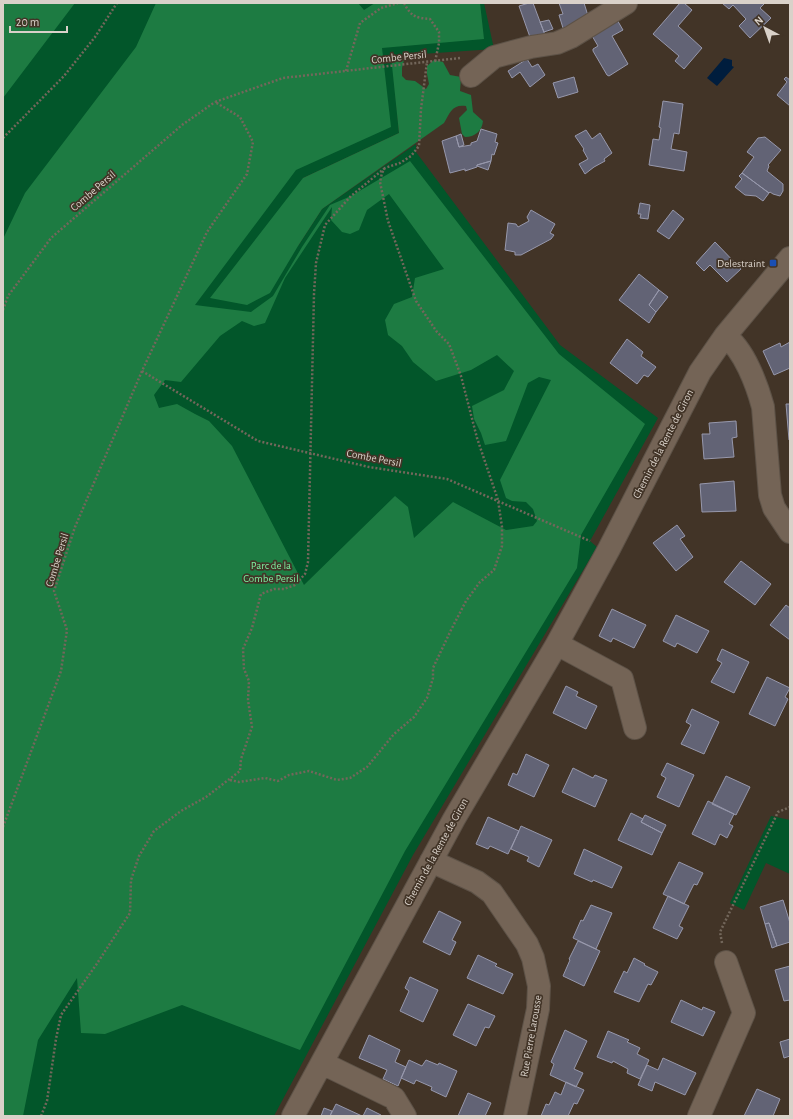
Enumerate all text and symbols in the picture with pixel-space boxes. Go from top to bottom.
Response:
scale bar [10,8,67,34]
north arrow [745,8,785,48]
text: N [752,14,765,27]
text: 20 m [16,16,39,28]
street label: Combe Persil [371,49,427,65]
street label: Combe Persil [68,169,118,213]
place label: Delestraint [717,258,765,269]
marker: Delestraint [768,258,778,268]
street label: Chemin de la Rente de Giron [631,388,695,500]
street label: Combe Persil [346,447,402,469]
street label: Combe Persil [44,532,70,588]
park label: Parc de la Combe Persil [243,560,299,584]
street label: Chemin de la Rente de Giron [402,797,470,907]
street label: Rue Pierre Larousse [518,994,544,1078]

